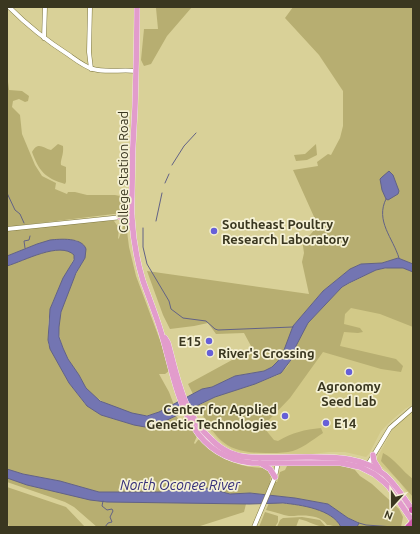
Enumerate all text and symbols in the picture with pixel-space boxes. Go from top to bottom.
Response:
street label: College Station Road [116,111,130,233]
place label: Southeast Poultry Research Laboratory [222,217,349,246]
marker: Southeast Poultry Research Laboratory [209,226,219,236]
place label: E15 [179,334,201,348]
marker: E15 [204,336,214,346]
place label: River's Crossing [218,346,315,360]
marker: River's Crossing [205,348,215,358]
marker: Agronomy Seed Lab [344,367,354,377]
place label: Agronomy Seed Lab [317,379,381,408]
place label: Center for Applied Genetic Technologies [146,402,277,431]
marker: Center for Applied Genetic Technologies [280,411,290,421]
place label: E14 [334,416,356,430]
marker: E14 [321,418,331,428]
water label: North Oconee River [120,477,241,493]
north arrow [372,486,412,526]
text: N [382,508,394,522]

